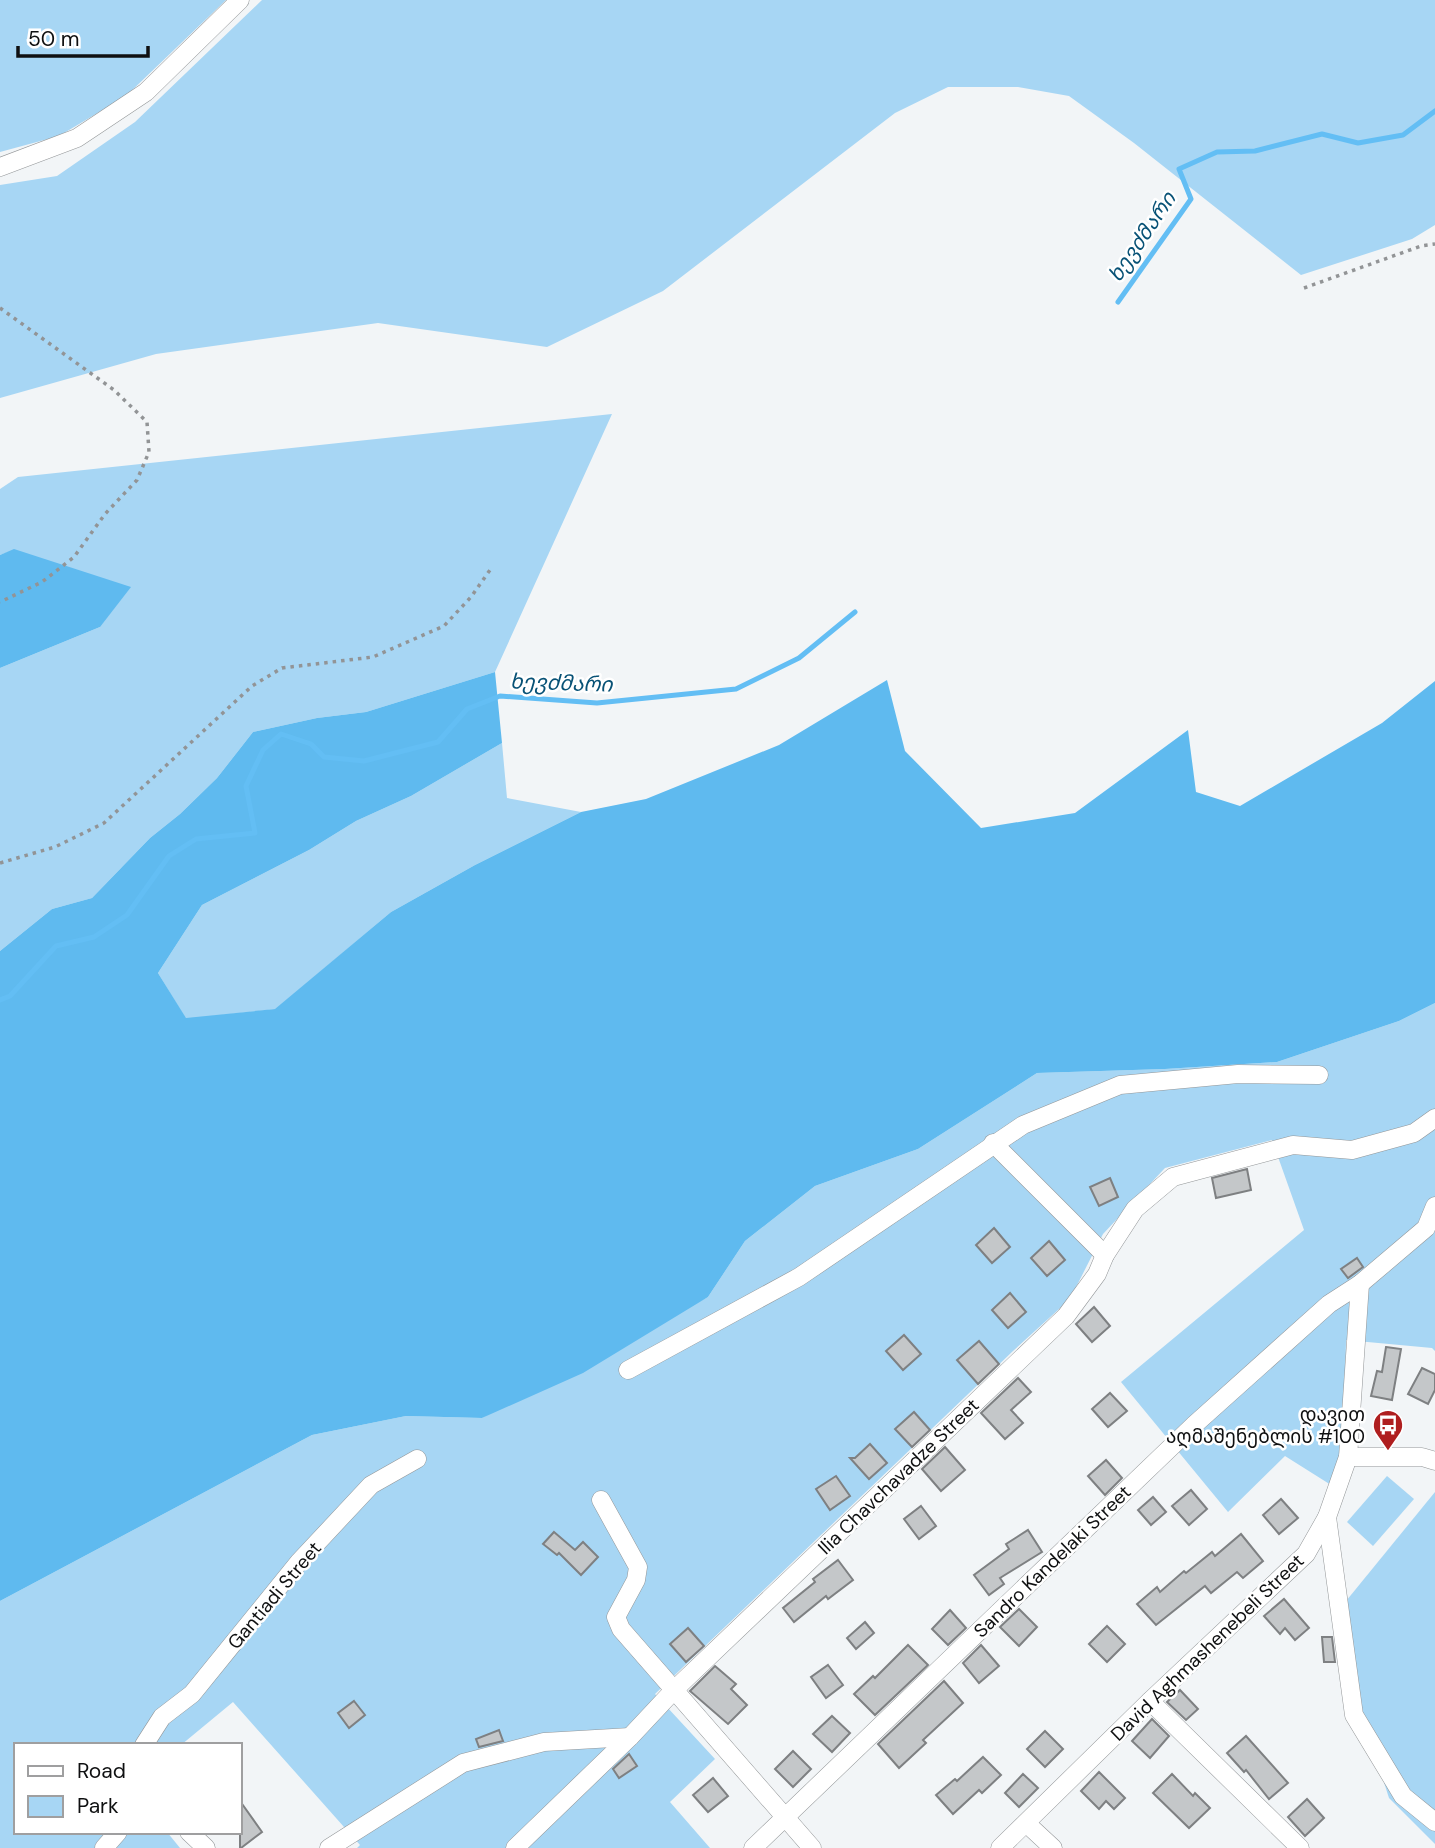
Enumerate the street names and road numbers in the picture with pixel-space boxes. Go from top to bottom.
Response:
street label: Ilia Chavchavadze Street [812,1393,984,1560]
street label: Sandro Kandelaki Street [968,1480,1136,1643]
street label: Gantiadi Street [222,1536,327,1654]
street label: David Aghmashenebeli Street [1105,1548,1309,1746]

